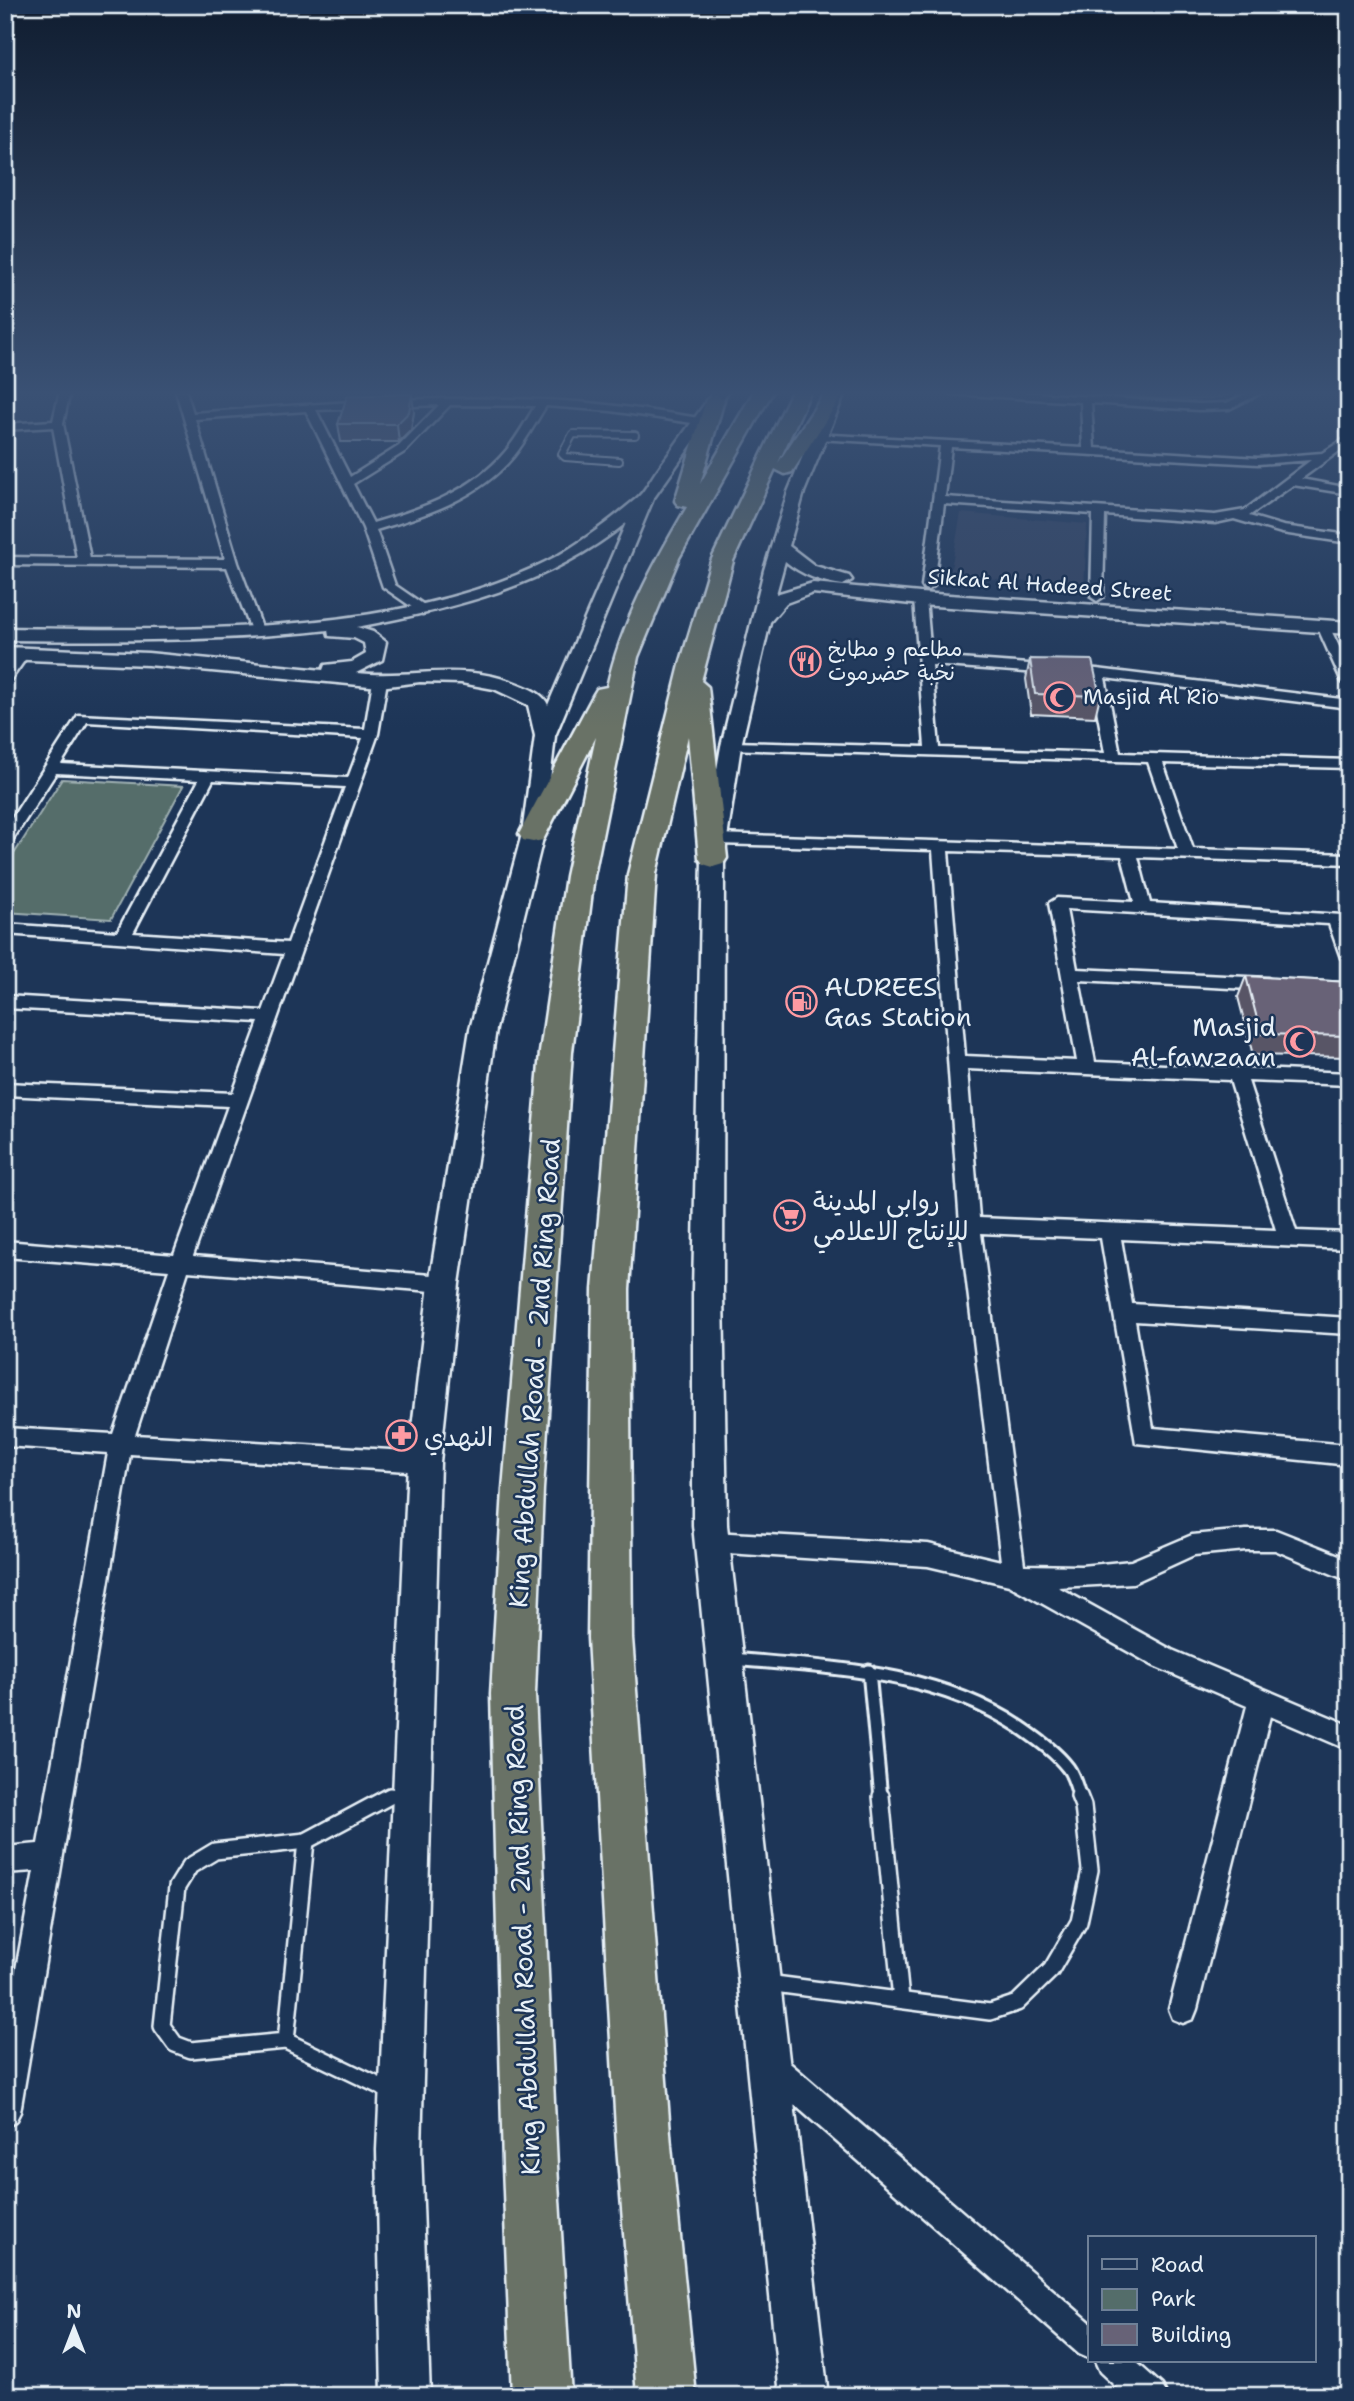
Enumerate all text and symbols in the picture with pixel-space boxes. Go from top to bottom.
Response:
street label: Sikkat Al Hadeed Street [927,562,1173,608]
place label: مطاعم و مطابخ نخبة حضرموت [828,635,962,687]
restaurant icon: مطاعم و مطابخ نخبة حضرموت [788,644,822,678]
mosque icon: Masjid Al Rio [1043,680,1077,714]
place label: Masjid Al Rio [1083,683,1219,711]
place label: ALDREES Gas Station [824,969,972,1034]
fuel station icon: ALDREES Gas Station [784,984,818,1018]
place label: Masjid Al-fawzaan [1131,1009,1276,1074]
mosque icon: Masjid Al-fawzaan [1282,1024,1316,1058]
street label: King Abdullah Road - 2nd Ring Road [500,1137,568,1609]
place label: روابي المدينة للإنتاج الاعلامي [813,1183,968,1254]
supermarket icon: روابي المدينة للإنتاج الاعلامي [773,1198,807,1232]
pharmacy icon: النهدي [384,1419,418,1453]
place label: النهدي [424,1419,493,1456]
street label: King Abdullah Road - 2nd Ring Road [496,1704,548,2176]
legend [1088,2236,1316,2362]
text: Road [1151,2251,1204,2279]
text: Park [1151,2285,1196,2313]
north arrow [38,2292,108,2362]
text: N [66,2299,82,2324]
text: Building [1151,2321,1231,2349]

